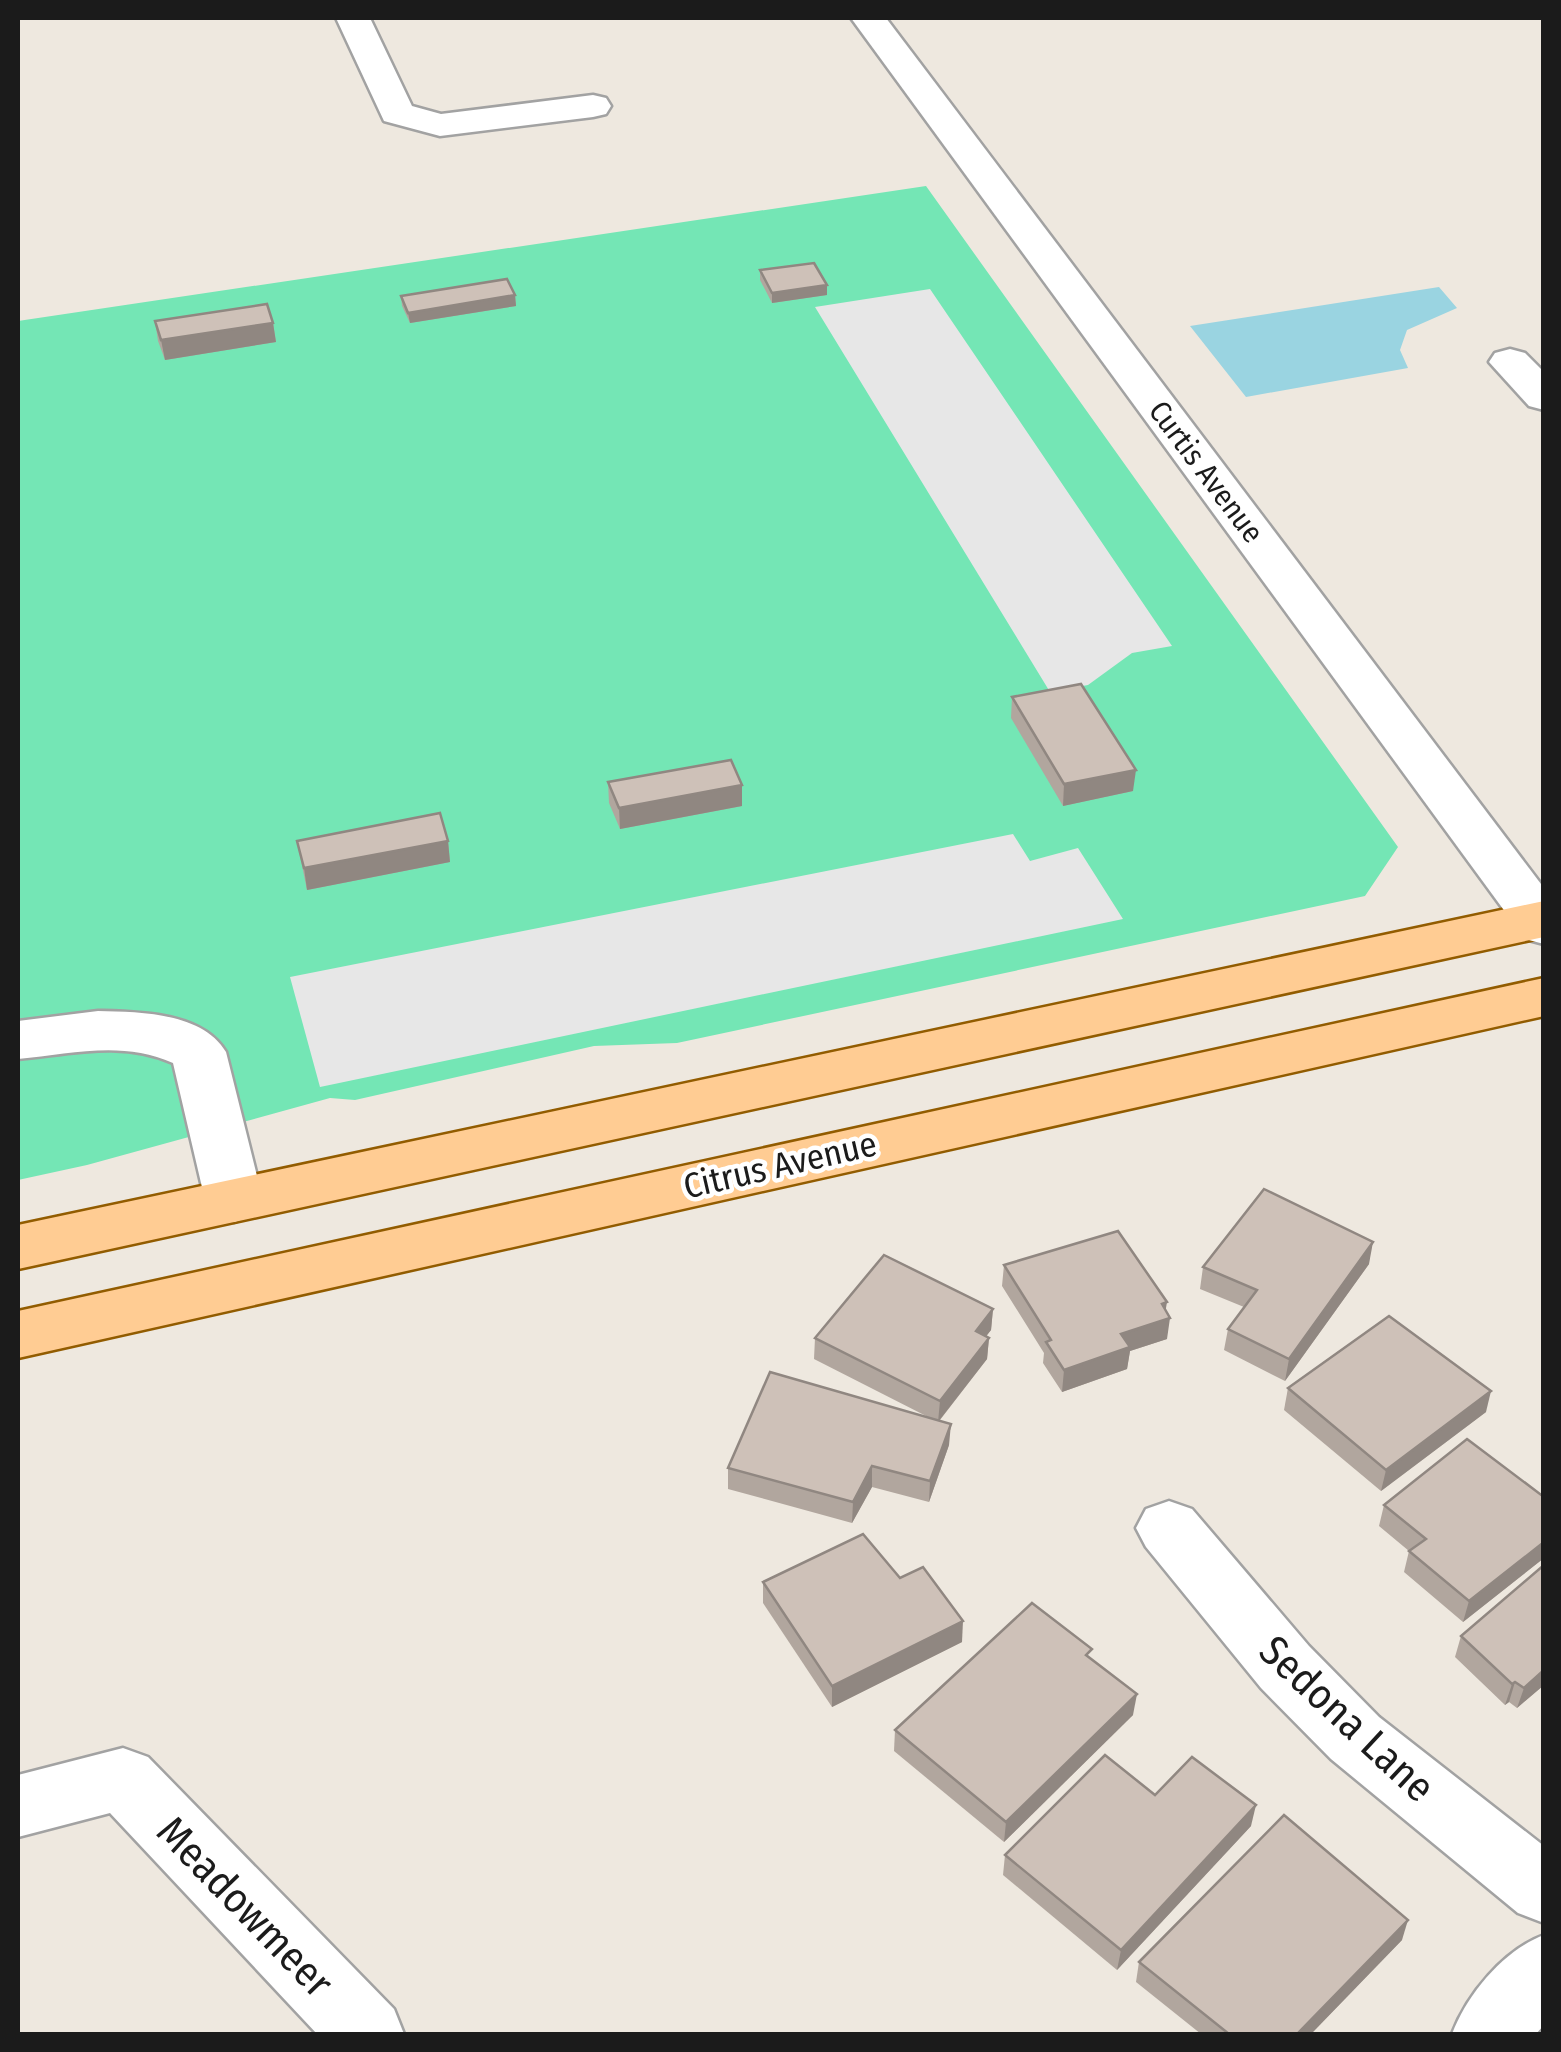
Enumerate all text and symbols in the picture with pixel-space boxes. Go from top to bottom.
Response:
street label: Curtis Avenue [1141,394,1271,550]
street label: Citrus Avenue [679,1122,881,1208]
street label: Sedona Lane [1249,1626,1445,1812]
street label: Meadowmeer [147,1806,344,2008]

